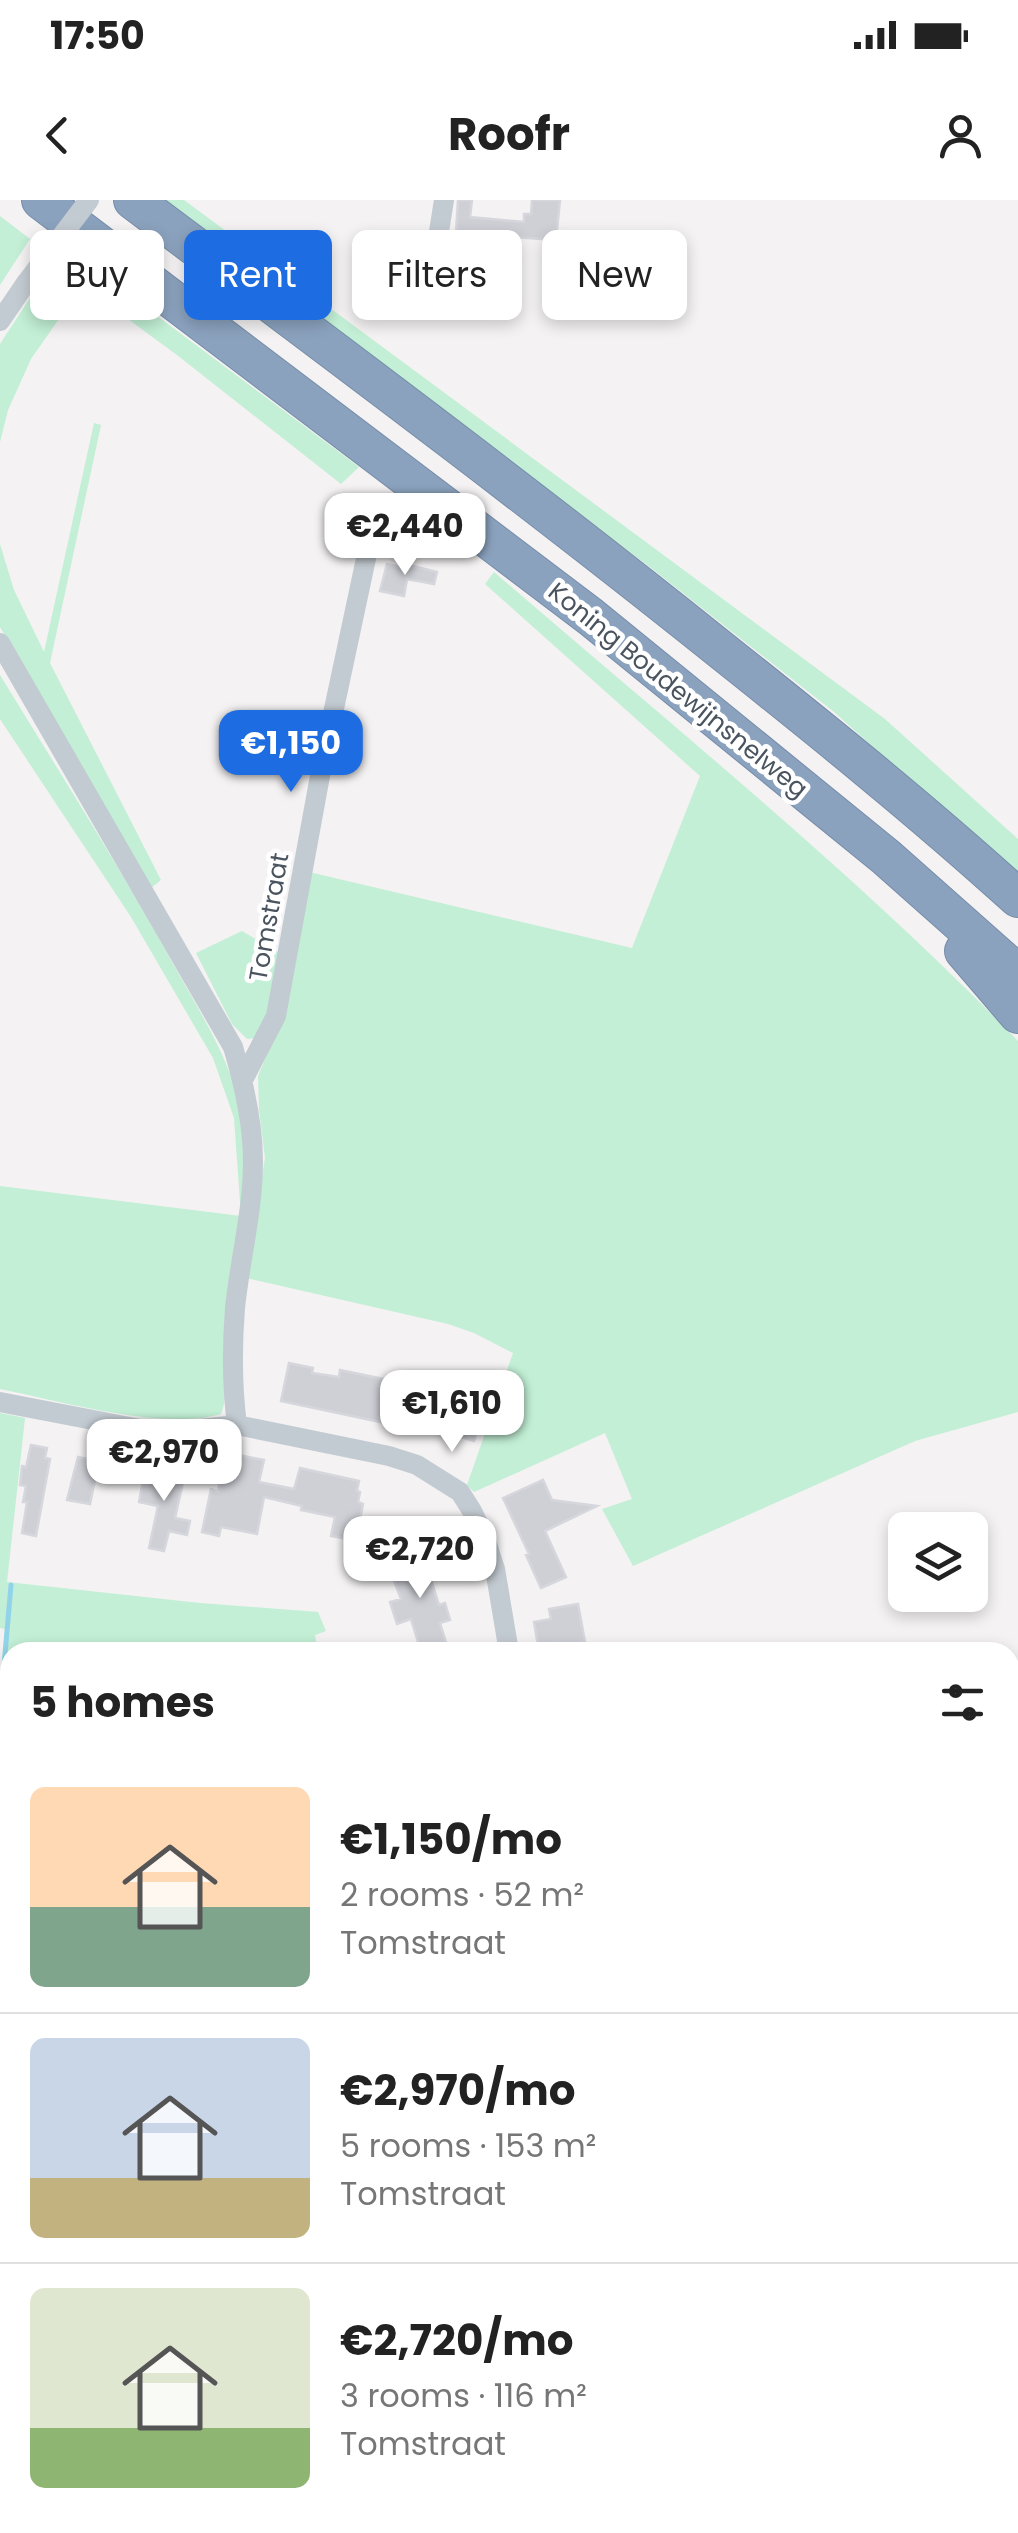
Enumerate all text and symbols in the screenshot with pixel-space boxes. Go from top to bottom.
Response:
text: 17:50 [50,9,145,62]
text: Roofr [448,103,570,166]
icon: back [30,108,85,163]
icon: person [933,108,988,163]
chip: Buy [30,230,164,320]
chip: Rent [184,230,332,320]
chip: Filters [352,230,522,320]
chip: New [542,230,687,320]
pin: €2,440 [324,493,486,578]
text: €2,440 [346,503,464,548]
street label: Koning Boudewijnsnelweg [541,574,815,806]
pin: €1,150 [210,710,372,795]
text: €1,150 [241,720,341,765]
street label: Tomstraat [241,850,297,984]
pin: €1,610 [371,1370,533,1455]
text: €1,610 [402,1380,502,1425]
pin: €2,970 [83,1419,245,1504]
text: €2,970 [109,1429,219,1474]
map controls [888,1512,988,1612]
button: layers [888,1512,988,1612]
pin: €2,720 [339,1516,501,1601]
text: €2,720 [365,1526,475,1571]
text: 5 homes [30,1673,215,1732]
icon: filters [935,1675,990,1730]
text: €1,150/mo [340,1810,562,1869]
icon: home [110,1827,230,1947]
text: 2 rooms · 52 m² [340,1872,584,1917]
text: Tomstraat [340,1920,506,1965]
text: €2,970/mo [340,2061,575,2120]
icon: home [110,2078,230,2198]
text: 5 rooms · 153 m² [340,2123,596,2168]
text: Tomstraat [340,2171,506,2216]
text: €2,720/mo [340,2311,574,2370]
icon: home [110,2328,230,2448]
text: 3 rooms · 116 m² [340,2373,587,2418]
text: Tomstraat [340,2421,506,2466]

